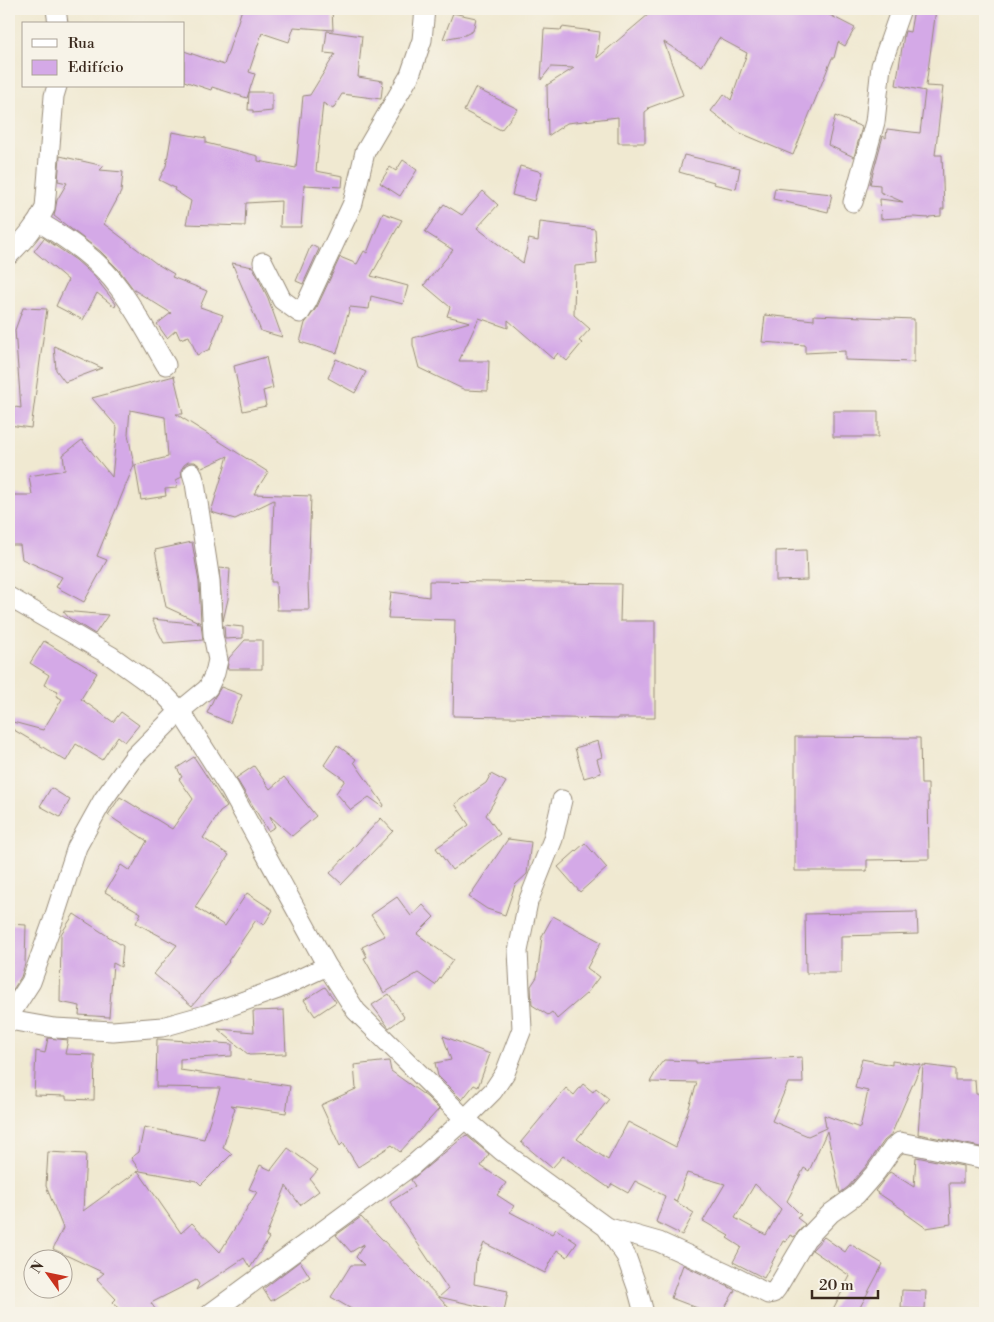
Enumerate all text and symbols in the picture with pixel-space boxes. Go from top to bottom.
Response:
legend [22,22,185,88]
text: Rua [68,34,95,53]
text: Edifício [68,58,124,77]
north arrow [22,1250,72,1300]
text: N [27,1258,49,1277]
scale bar [812,1267,878,1299]
text: 20 m [819,1276,854,1295]

